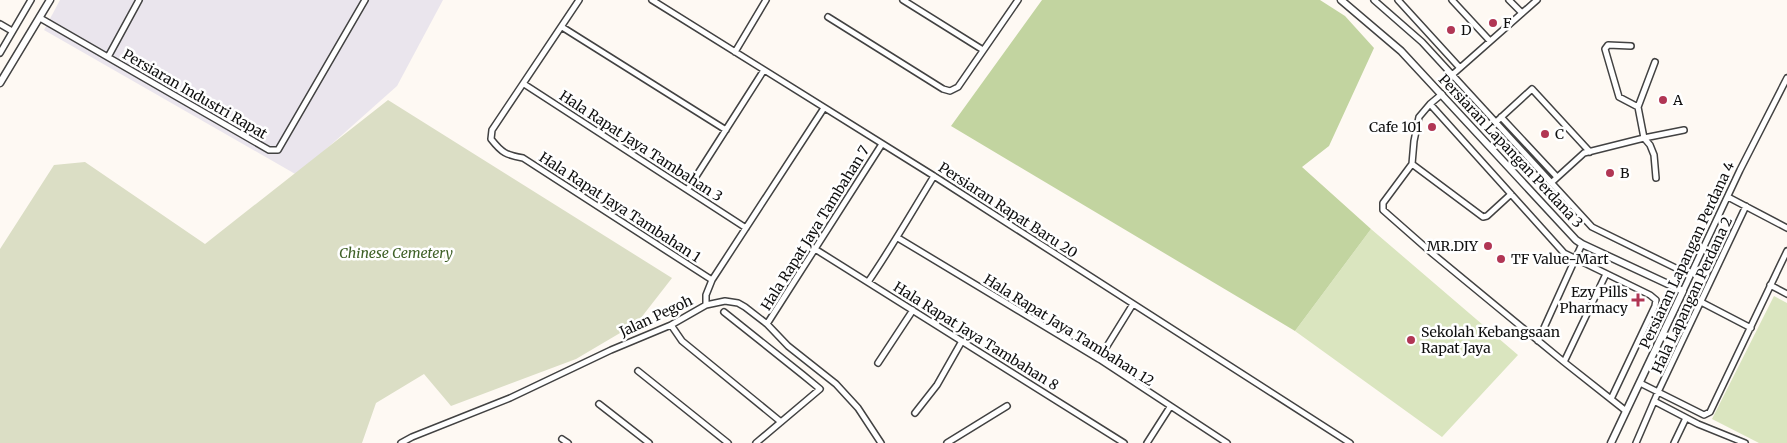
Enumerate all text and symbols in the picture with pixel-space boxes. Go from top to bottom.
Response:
place label: F [1503,14,1512,32]
marker: F [1487,17,1499,29]
place label: D [1461,21,1472,39]
marker: D [1445,24,1457,36]
street label: Persiaran Industri Rapat [119,45,271,143]
street label: Persiaran Lapangan Perdana 3 [1435,70,1587,232]
street label: Hala Rapat Jaya Tambahan 3 [556,86,726,206]
place label: A [1672,91,1683,109]
marker: A [1657,94,1669,106]
place label: Cafe 101 [1369,118,1422,136]
marker: Cafe 101 [1426,121,1438,133]
place label: C [1555,125,1564,143]
marker: C [1539,128,1551,140]
street label: Hala Rapat Jaya Tambahan 7 [757,142,873,314]
street label: Hala Rapat Jaya Tambahan 1 [536,148,704,266]
street label: Persiaran Rapat Baru 20 [935,158,1081,262]
street label: Persiaran Lapangan Perdana 4 [1636,158,1738,351]
place label: B [1620,164,1629,182]
marker: B [1604,167,1616,179]
street label: Hala Lapangan Perdana 2 [1648,214,1736,376]
place label: MR.DIY [1427,237,1479,255]
marker: MR.DIY [1482,240,1494,252]
park label: Chinese Cemetery [339,244,453,262]
place label: TF Value-Mart [1511,250,1609,268]
marker: TF Value-Mart [1495,253,1507,265]
street label: Hala Rapat Jaya Tambahan 12 [980,270,1158,390]
street label: Hala Rapat Jaya Tambahan 8 [890,278,1062,394]
place label: Ezy Pills Pharmacy [1559,283,1629,317]
street label: Jalan Pegoh [616,291,695,341]
marker: Ezy Pills Pharmacy [1632,294,1644,306]
place label: Sekolah Kebangsaan Rapat Jaya [1421,323,1560,357]
marker: Sekolah Kebangsaan Rapat Jaya [1405,334,1417,346]

